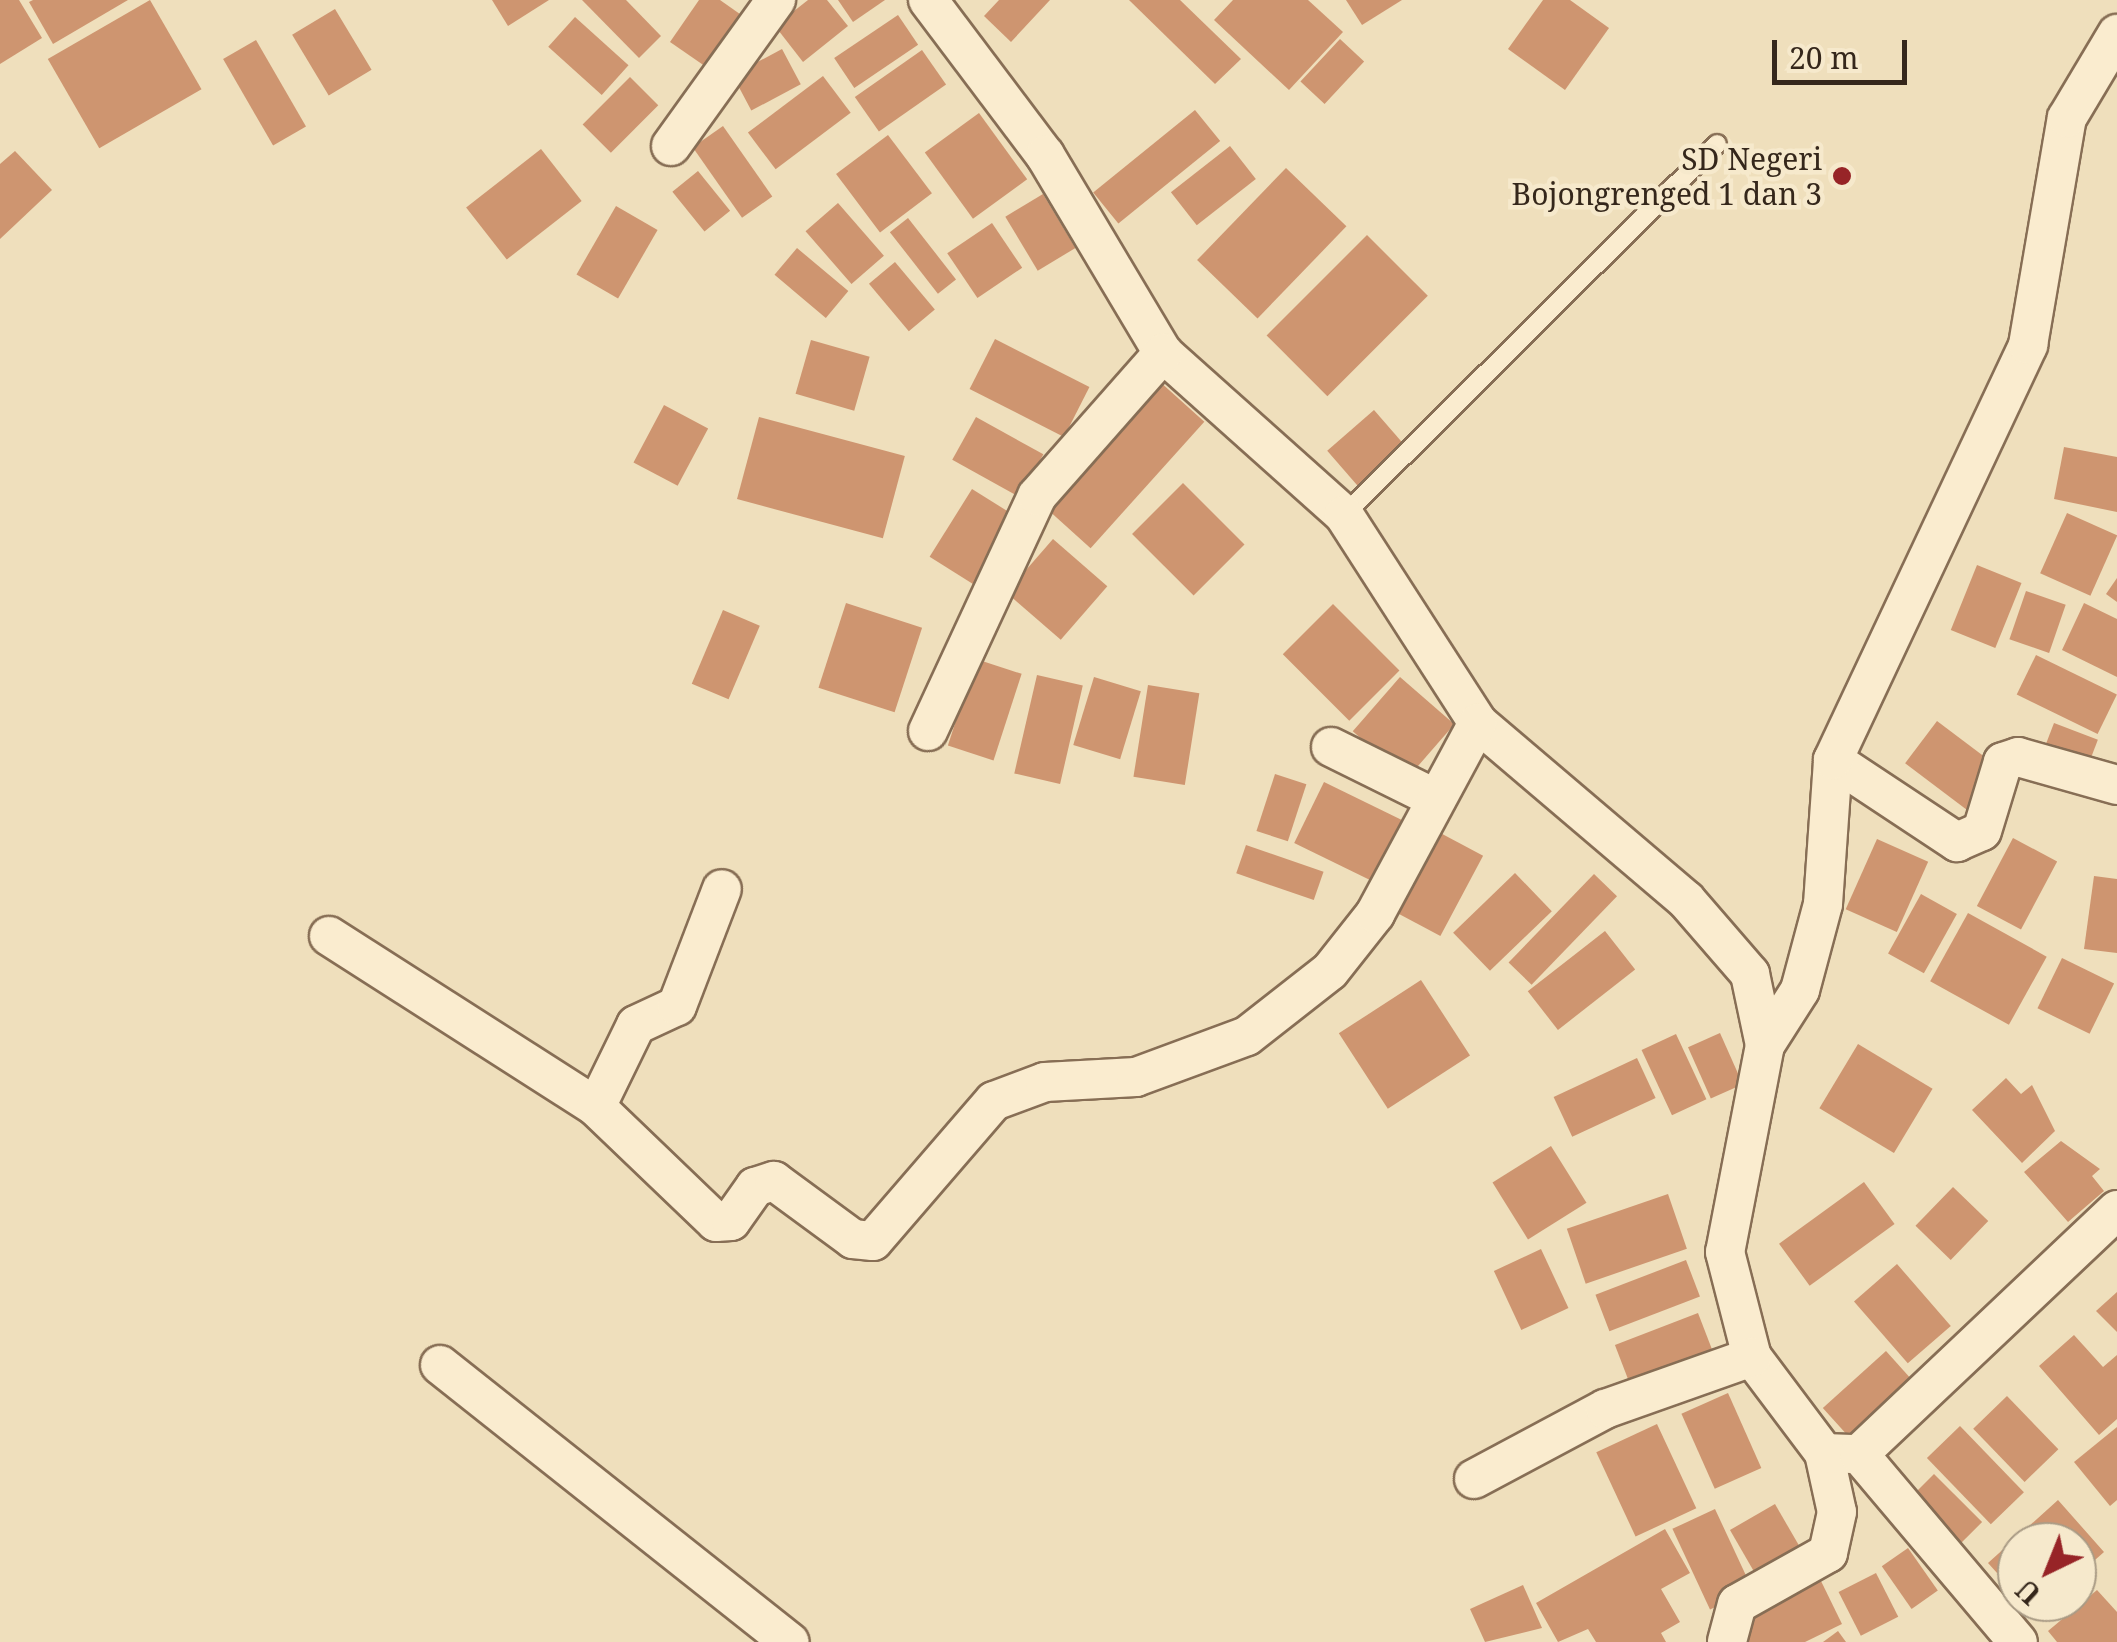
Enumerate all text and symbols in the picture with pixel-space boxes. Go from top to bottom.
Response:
scale bar [1777,20,1912,82]
text: 20 m [1789,37,1859,78]
place label: SD Negeri Bojongrenged 1 dan 3 [1512,141,1822,212]
marker: SD Negeri Bojongrenged 1 dan 3 [1831,165,1853,187]
north arrow [1997,1522,2097,1622]
text: U [2007,1571,2049,1614]

